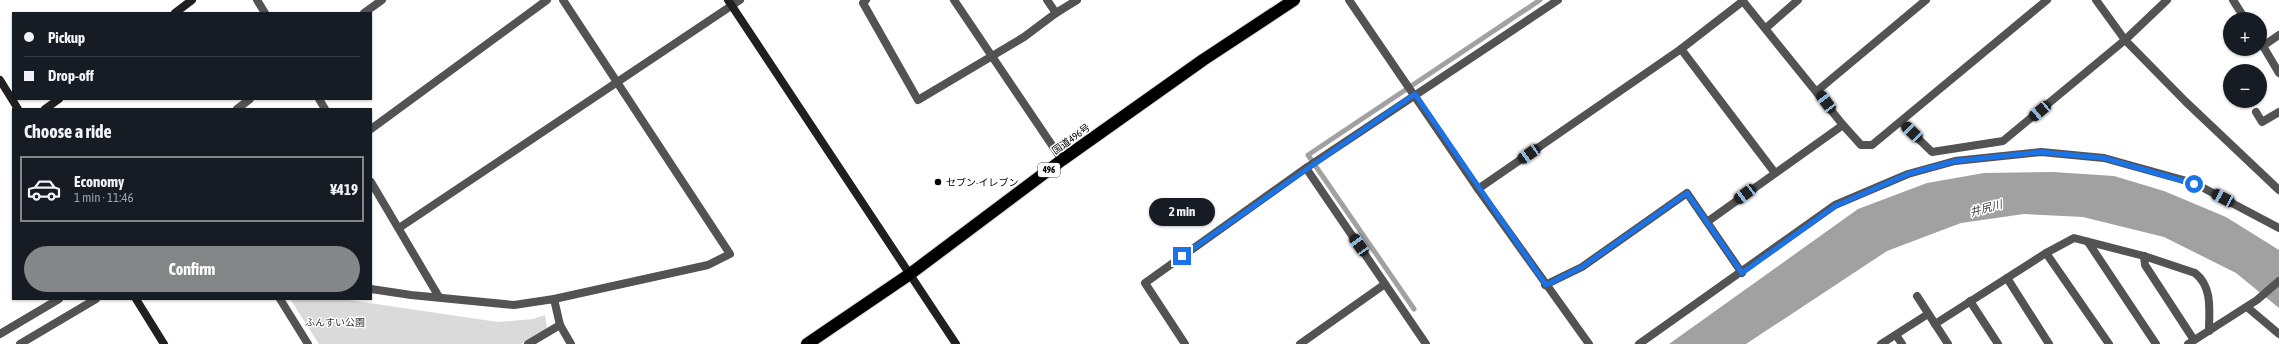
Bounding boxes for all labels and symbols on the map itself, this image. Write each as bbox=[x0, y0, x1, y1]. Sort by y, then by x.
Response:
car bbox=[1814, 89, 1838, 115]
car bbox=[2027, 99, 2053, 123]
car bbox=[1899, 119, 1925, 145]
street label: 国道496号 bbox=[1050, 122, 1092, 156]
car bbox=[1516, 142, 1542, 166]
road number: 496 bbox=[1038, 163, 1060, 177]
route start bbox=[2185, 175, 2203, 193]
marker: セブン-イレブン bbox=[933, 177, 943, 187]
place label: セブン-イレブン bbox=[946, 177, 1019, 188]
car bbox=[1732, 182, 1758, 206]
car bbox=[2210, 187, 2236, 209]
callout: 2 min bbox=[1149, 198, 1215, 226]
water label: 井尻川 bbox=[1969, 198, 2004, 218]
car bbox=[1347, 232, 1371, 258]
route end bbox=[1173, 247, 1191, 265]
park label: ふんすい公園 bbox=[305, 317, 365, 328]

